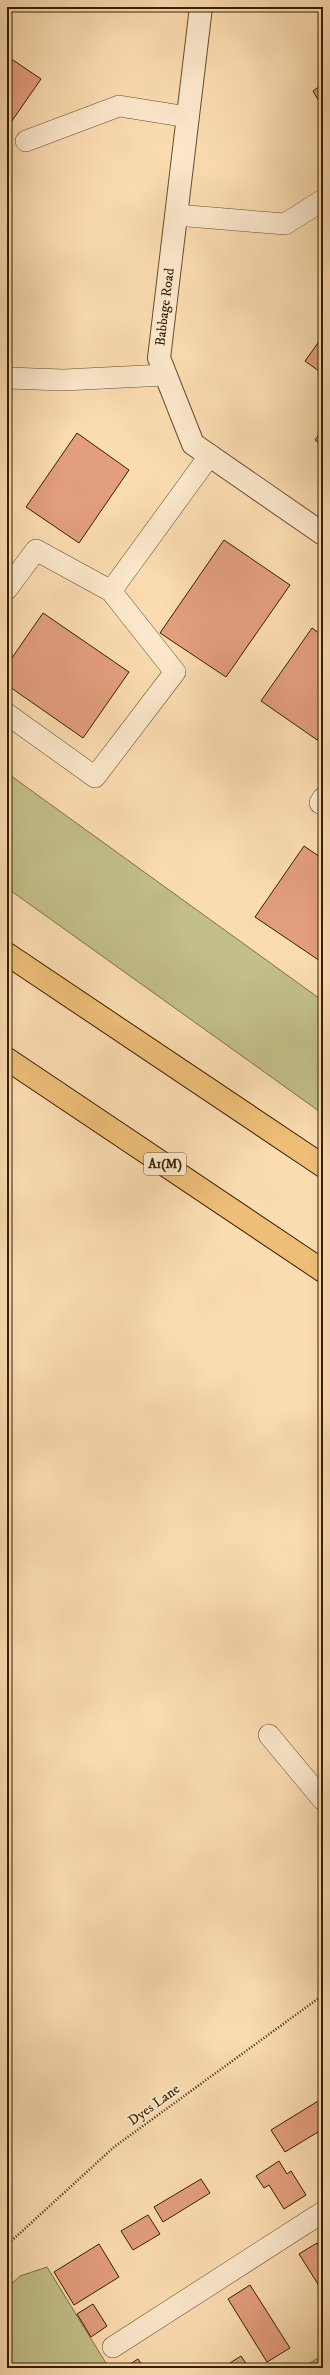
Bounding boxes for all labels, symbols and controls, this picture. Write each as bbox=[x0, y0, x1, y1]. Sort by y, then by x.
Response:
street label: Babbage Road bbox=[151, 267, 179, 347]
road number: A1(M) bbox=[144, 1153, 186, 1175]
street label: Dyes Lane bbox=[125, 2080, 184, 2130]

